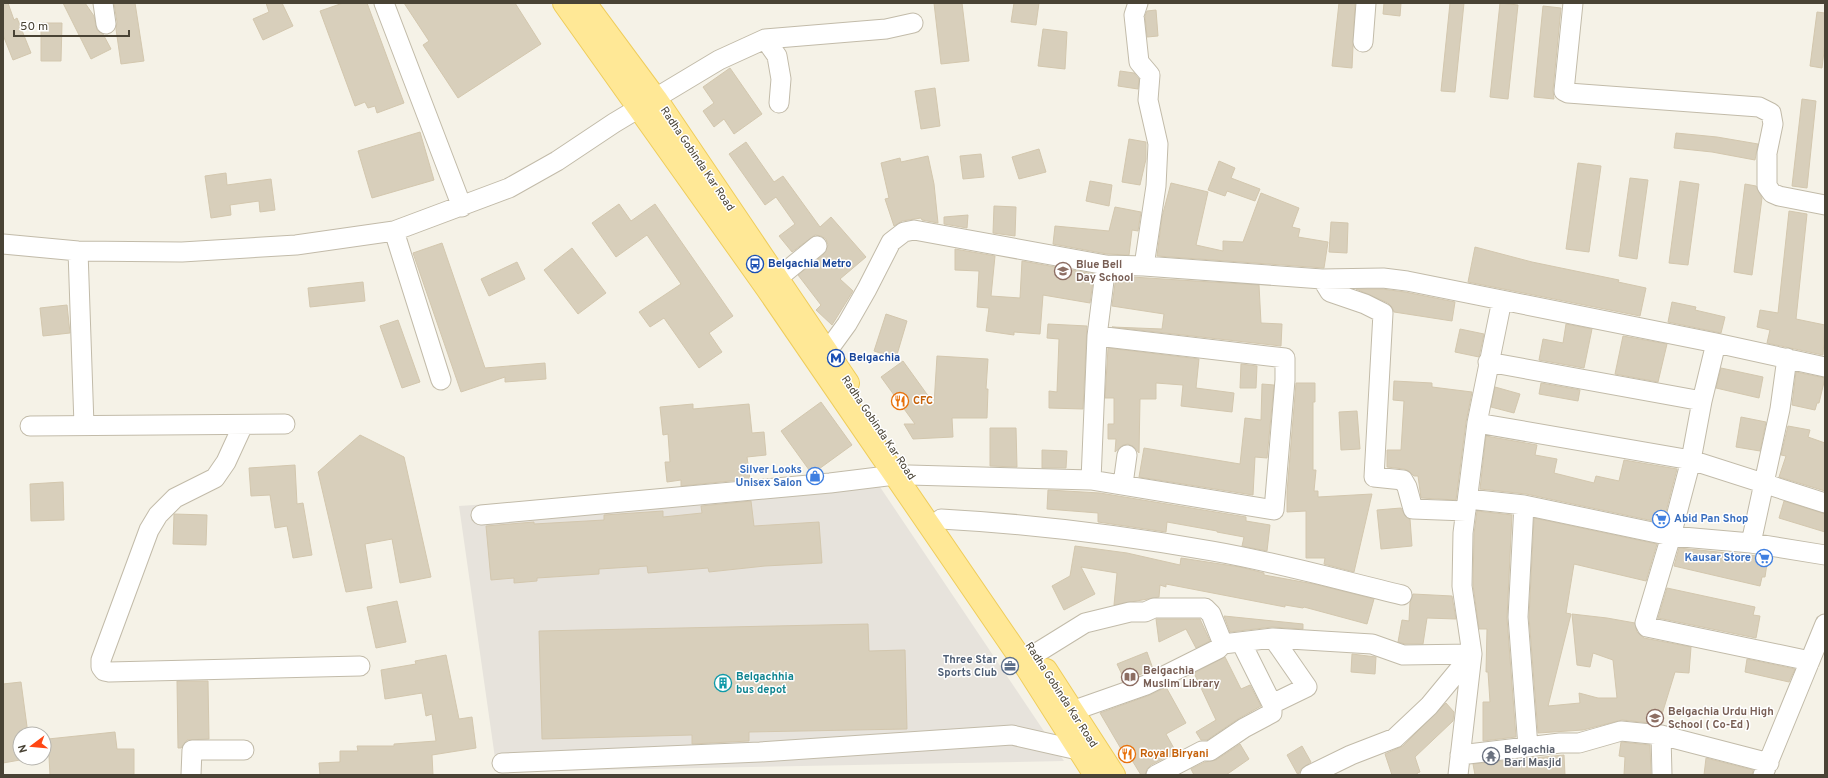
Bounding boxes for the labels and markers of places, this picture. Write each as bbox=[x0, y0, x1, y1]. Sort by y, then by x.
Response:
bus stop icon: Belgachia Metro bbox=[745, 254, 765, 274]
place label: Belgachia Metro bbox=[768, 257, 851, 271]
place label: Blue Bell Day School bbox=[1076, 258, 1133, 285]
school or university icon: Blue Bell Day School bbox=[1053, 261, 1073, 281]
metro station icon: Belgachia bbox=[826, 348, 846, 368]
place label: Belgachia bbox=[849, 351, 900, 365]
restaurant icon: CFC bbox=[890, 391, 910, 411]
place label: CFC bbox=[913, 394, 933, 408]
place label: Silver Looks Unisex Salon bbox=[736, 463, 802, 490]
shop icon: Silver Looks Unisex Salon bbox=[805, 466, 825, 486]
supermarket icon: Abid Pan Shop bbox=[1651, 509, 1671, 529]
place label: Abid Pan Shop bbox=[1674, 512, 1748, 526]
supermarket icon: Kausar Store bbox=[1754, 548, 1774, 568]
place label: Kausar Store bbox=[1685, 551, 1751, 565]
place label: Three Star Sports Club bbox=[938, 653, 997, 680]
office icon: Three Star Sports Club bbox=[1000, 656, 1020, 676]
place label: Belgachia Muslim Library bbox=[1143, 664, 1220, 691]
library icon: Belgachia Muslim Library bbox=[1120, 667, 1140, 687]
place label: Belgachhia bus depot bbox=[736, 670, 794, 697]
building icon: Belgachhia bus depot bbox=[713, 673, 733, 693]
place label: Belgachia Urdu High School ( Co-Ed ) bbox=[1668, 705, 1774, 732]
school or university icon: Belgachia Urdu High School ( Co-Ed ) bbox=[1645, 708, 1665, 728]
place label: Belgachia Bari Masjid bbox=[1504, 743, 1561, 770]
restaurant icon: Royal Biryani bbox=[1117, 744, 1137, 764]
temple icon: Belgachia Bari Masjid bbox=[1481, 746, 1501, 766]
place label: Royal Biryani bbox=[1140, 747, 1209, 761]

